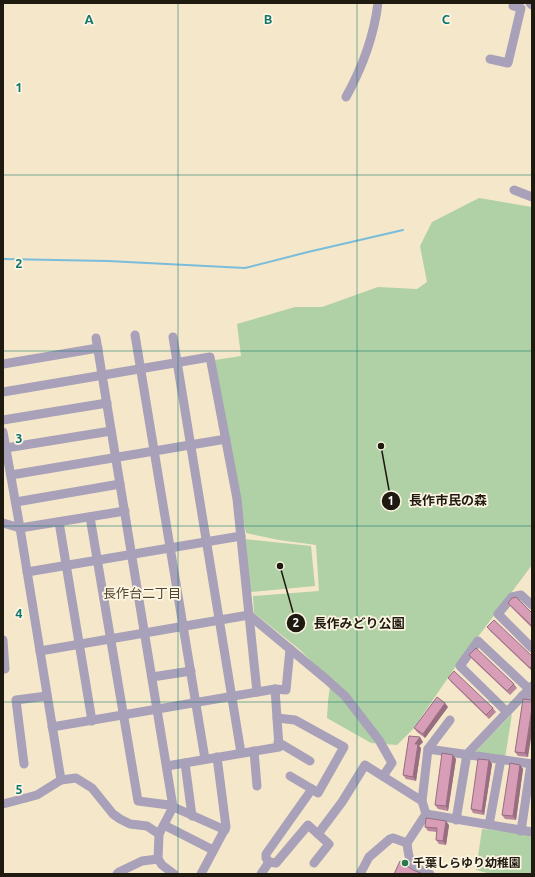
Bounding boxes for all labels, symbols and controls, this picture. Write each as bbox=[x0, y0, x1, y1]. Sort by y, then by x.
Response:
text: A bbox=[84, 12, 94, 26]
text: B bbox=[264, 12, 273, 26]
text: C bbox=[442, 12, 451, 26]
text: 1 bbox=[15, 80, 23, 94]
text: 2 bbox=[15, 256, 23, 270]
text: 3 bbox=[15, 431, 23, 445]
callout: 長作市民の森 bbox=[381, 488, 495, 513]
text: 長作市民の森 bbox=[409, 493, 487, 507]
text: 1 bbox=[388, 494, 394, 507]
district label: 長作台二丁目 bbox=[103, 586, 181, 600]
text: 4 bbox=[15, 606, 23, 620]
callout: 長作みどり公園 bbox=[286, 611, 413, 636]
text: 2 bbox=[293, 616, 300, 629]
text: 長作みどり公園 bbox=[313, 616, 405, 630]
text: 5 bbox=[15, 782, 23, 796]
place label: 千葉しらゆり幼稚園 bbox=[413, 856, 521, 869]
marker: 千葉しらゆり幼稚園 bbox=[400, 858, 410, 868]

